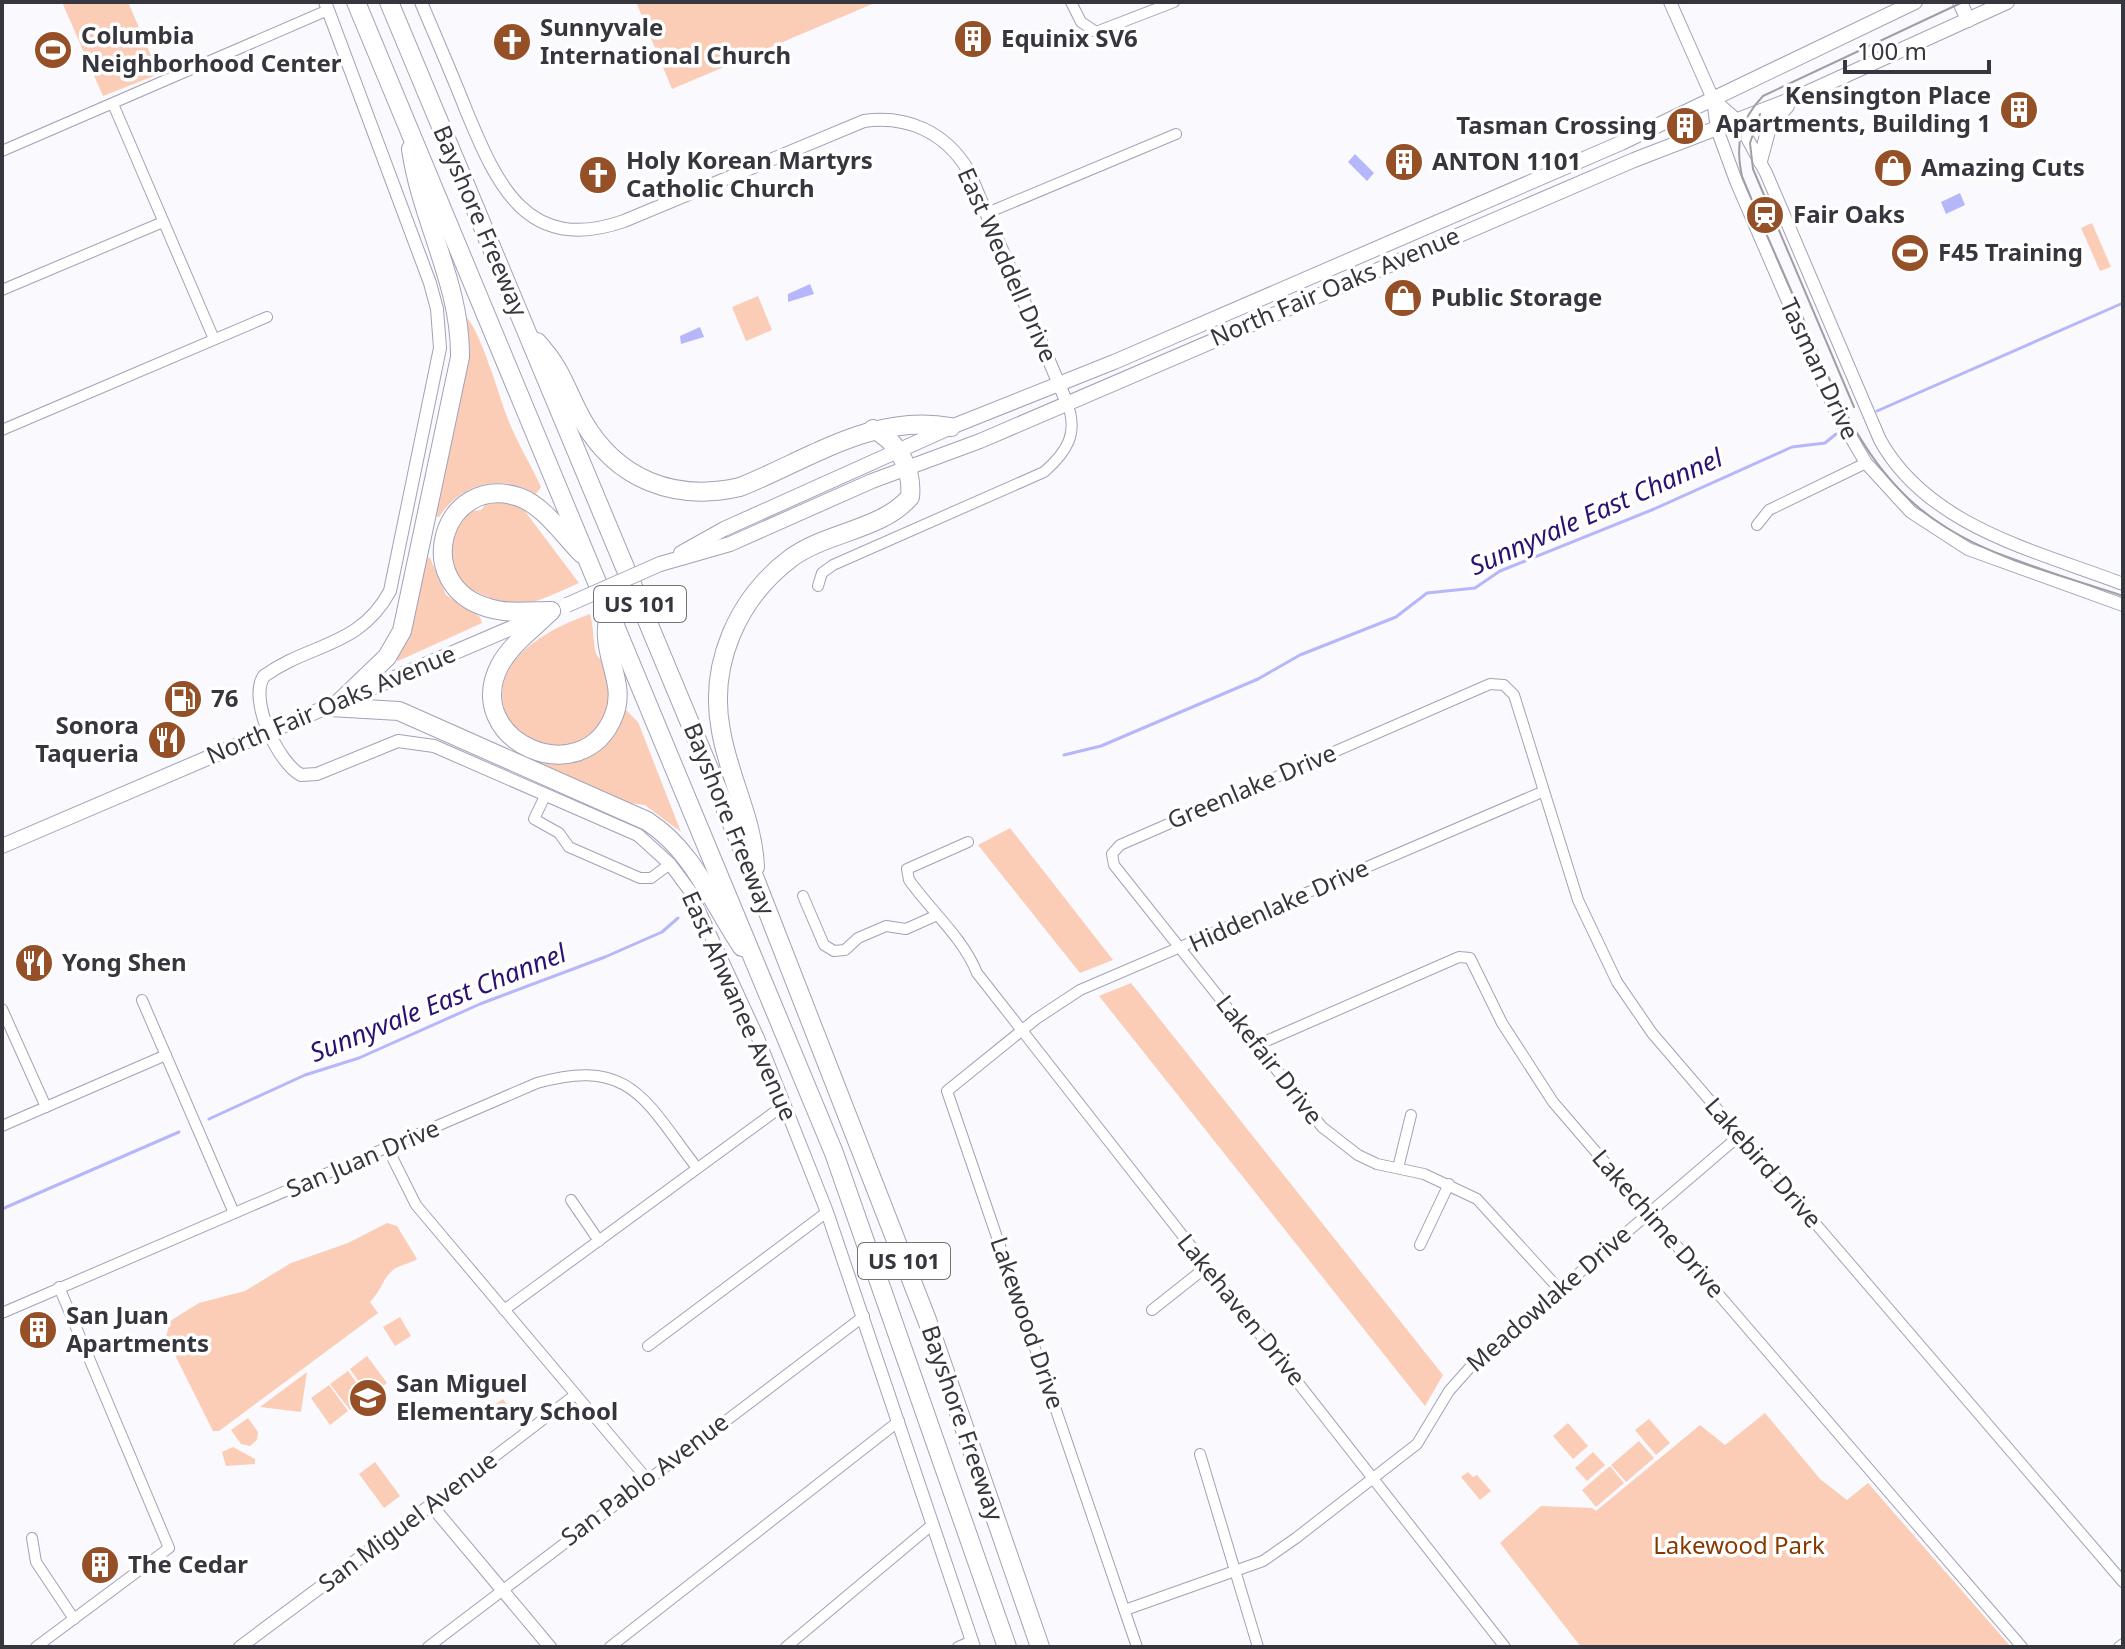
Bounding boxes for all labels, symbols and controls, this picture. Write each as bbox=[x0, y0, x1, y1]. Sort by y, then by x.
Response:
place label: Sunnyvale International Church bbox=[540, 10, 791, 71]
place label: Columbia Neighborhood Center bbox=[81, 18, 342, 79]
building icon: Equinix SV6 bbox=[952, 18, 994, 60]
church icon: Sunnyvale International Church bbox=[491, 21, 533, 63]
place label: Equinix SV6 bbox=[1001, 21, 1138, 54]
scale bar bbox=[1845, 24, 1989, 74]
sports icon: Columbia Neighborhood Center bbox=[32, 29, 74, 71]
text: 100 m bbox=[1857, 34, 1927, 67]
place label: Kensington Place Apartments, Building 1 bbox=[1716, 78, 1991, 139]
building icon: Kensington Place Apartments, Building 1 bbox=[1998, 89, 2040, 131]
building icon: Tasman Crossing bbox=[1664, 105, 1706, 147]
place label: Tasman Crossing bbox=[1456, 108, 1657, 141]
street label: Bayshore Freeway bbox=[426, 120, 537, 322]
building icon: ANTON 1101 bbox=[1383, 141, 1425, 183]
place label: Holy Korean Martyrs Catholic Church bbox=[626, 143, 873, 204]
place label: ANTON 1101 bbox=[1432, 144, 1581, 177]
shop icon: Amazing Cuts bbox=[1872, 147, 1914, 189]
place label: Amazing Cuts bbox=[1921, 150, 2085, 183]
church icon: Holy Korean Martyrs Catholic Church bbox=[577, 154, 619, 196]
street label: East Weddell Drive bbox=[951, 162, 1066, 367]
station icon: Fair Oaks bbox=[1744, 194, 1786, 236]
place label: Fair Oaks bbox=[1793, 197, 1905, 230]
street label: North Fair Oaks Avenue bbox=[1205, 218, 1464, 353]
sports icon: F45 Training bbox=[1889, 232, 1931, 274]
place label: F45 Training bbox=[1938, 235, 2083, 268]
shop icon: Public Storage bbox=[1382, 277, 1424, 319]
place label: Public Storage bbox=[1431, 280, 1602, 313]
street label: Tasman Drive bbox=[1773, 292, 1868, 445]
water label: Sunnyvale East Channel bbox=[1463, 439, 1729, 583]
road number: US 101 bbox=[594, 586, 686, 622]
street label: North Fair Oaks Avenue bbox=[201, 636, 460, 771]
fuel station icon: 76 bbox=[162, 678, 204, 720]
place label: 76 bbox=[211, 681, 238, 714]
place label: Sonora Taqueria bbox=[35, 708, 139, 769]
street label: Bayshore Freeway bbox=[677, 717, 784, 920]
restaurant icon: Sonora Taqueria bbox=[146, 719, 188, 761]
street label: Greenlake Drive bbox=[1162, 735, 1341, 836]
street label: Hiddenlake Drive bbox=[1183, 850, 1373, 959]
street label: East Ahwanee Avenue bbox=[675, 885, 806, 1125]
water label: Sunnyvale East Channel bbox=[304, 934, 572, 1070]
restaurant icon: Yong Shen bbox=[13, 942, 55, 984]
place label: Yong Shen bbox=[62, 945, 187, 978]
street label: Lakefair Drive bbox=[1209, 988, 1331, 1131]
street label: Lakebird Drive bbox=[1698, 1090, 1830, 1234]
street label: San Juan Drive bbox=[281, 1111, 444, 1205]
street label: Lakechime Drive bbox=[1585, 1142, 1733, 1304]
street label: Meadowlake Drive bbox=[1459, 1217, 1637, 1379]
street label: Lakehaven Drive bbox=[1171, 1226, 1314, 1392]
street label: Lakewood Drive bbox=[983, 1232, 1073, 1413]
road number: US 101 bbox=[858, 1243, 950, 1279]
place label: San Juan Apartments bbox=[66, 1298, 209, 1359]
building icon: San Juan Apartments bbox=[17, 1309, 59, 1351]
street label: Bayshore Freeway bbox=[915, 1320, 1013, 1525]
place label: San Miguel Elementary School bbox=[396, 1366, 618, 1427]
school or university icon: San Miguel Elementary School bbox=[347, 1377, 389, 1419]
street label: San Pablo Avenue bbox=[554, 1405, 735, 1553]
street label: San Miguel Avenue bbox=[311, 1443, 503, 1599]
park label: Lakewood Park bbox=[1653, 1528, 1825, 1561]
building icon: The Cedar bbox=[79, 1544, 121, 1586]
place label: The Cedar bbox=[128, 1547, 248, 1580]

